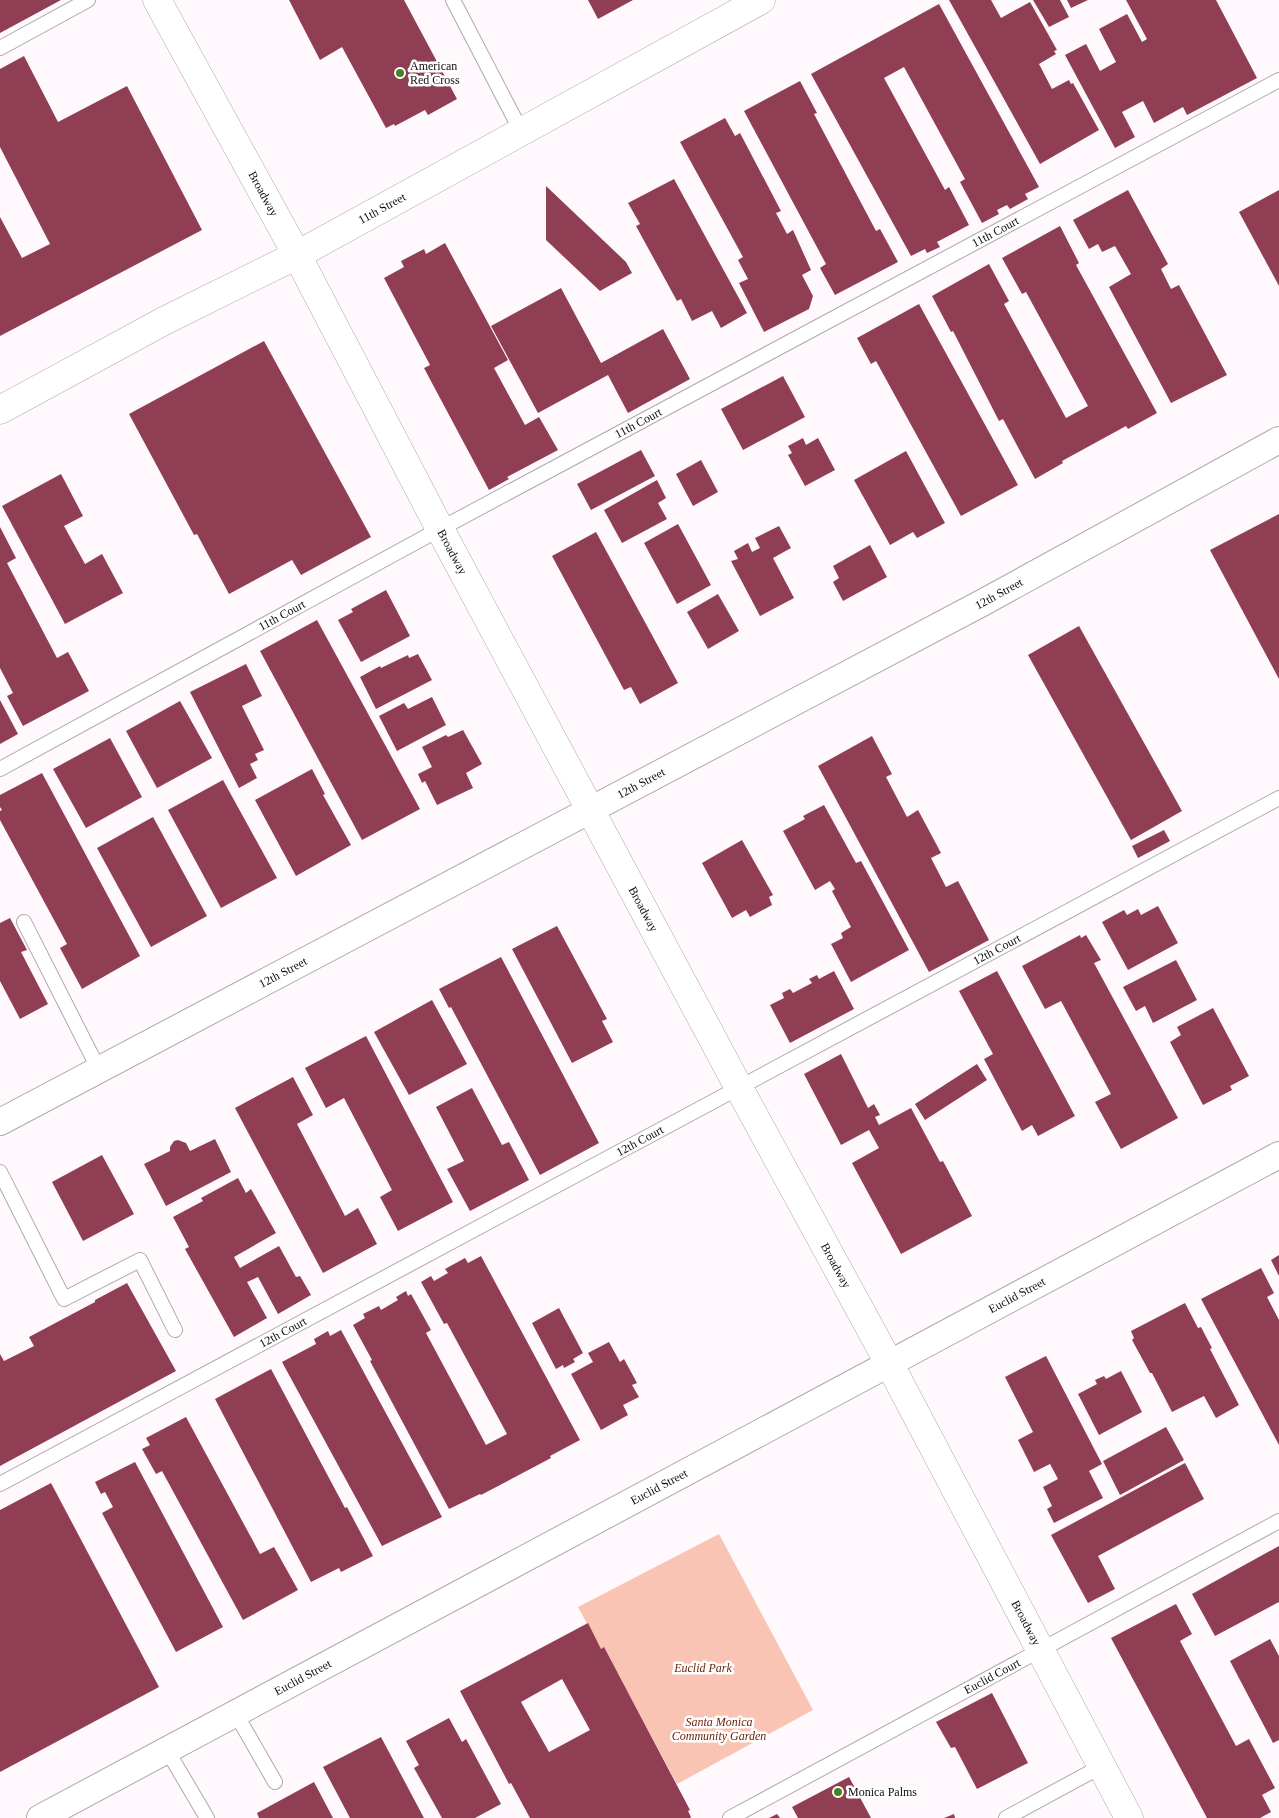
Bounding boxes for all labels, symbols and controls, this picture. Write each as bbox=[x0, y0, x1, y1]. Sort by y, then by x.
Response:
place label: American Red Cross bbox=[410, 59, 460, 87]
marker: American Red Cross bbox=[394, 67, 406, 79]
street label: Broadway bbox=[245, 169, 281, 219]
street label: 11th Street bbox=[356, 189, 409, 227]
street label: 11th Court bbox=[969, 213, 1022, 250]
street label: 11th Court bbox=[612, 404, 665, 441]
street label: Broadway bbox=[434, 527, 470, 577]
street label: 12th Street bbox=[973, 575, 1026, 612]
street label: 11th Court bbox=[256, 597, 308, 634]
street label: 12th Street bbox=[615, 764, 668, 802]
street label: Broadway bbox=[625, 884, 661, 934]
street label: 12th Court bbox=[971, 931, 1023, 968]
street label: 12th Street bbox=[256, 954, 310, 991]
street label: 12th Court bbox=[614, 1122, 666, 1159]
street label: Broadway bbox=[818, 1240, 854, 1290]
street label: Euclid Street bbox=[986, 1274, 1048, 1316]
street label: 12th Court bbox=[257, 1314, 310, 1351]
street label: Euclid Street bbox=[628, 1466, 690, 1508]
street label: Broadway bbox=[1008, 1598, 1044, 1648]
street label: Euclid Court bbox=[962, 1655, 1023, 1697]
street label: Euclid Street bbox=[272, 1656, 334, 1698]
park label: Euclid Park bbox=[673, 1661, 732, 1675]
park label: Santa Monica Community Garden bbox=[672, 1715, 766, 1743]
place label: Monica Palms bbox=[848, 1785, 917, 1799]
marker: Monica Palms bbox=[832, 1786, 844, 1798]

